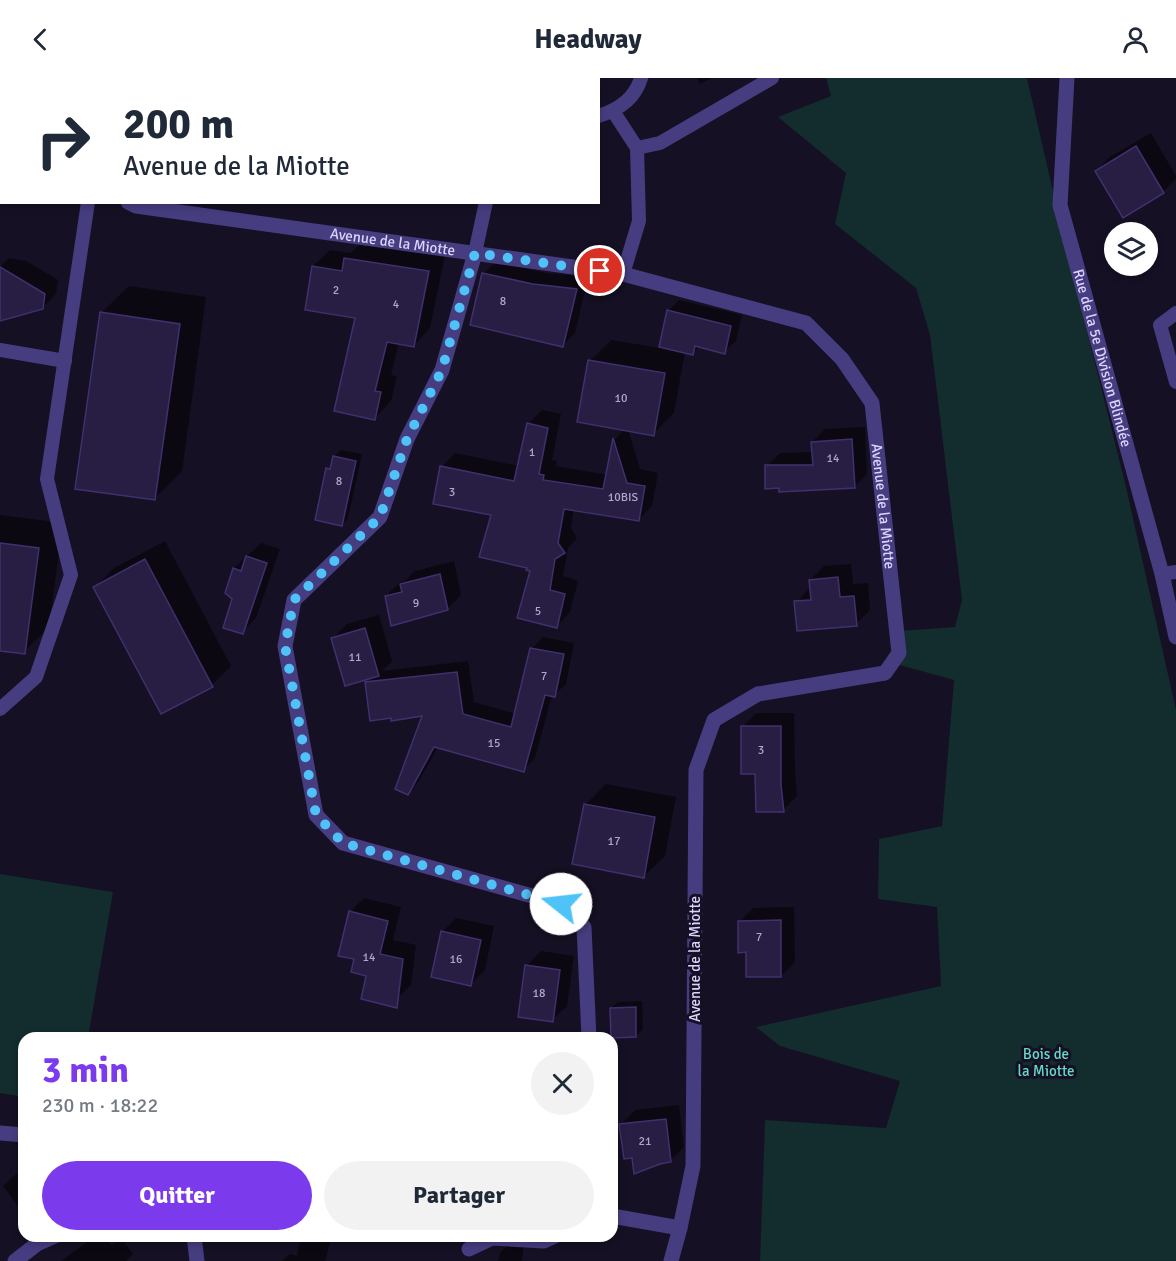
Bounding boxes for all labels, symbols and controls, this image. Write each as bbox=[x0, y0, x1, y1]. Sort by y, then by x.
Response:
icon: back bbox=[24, 23, 57, 56]
text: Headway bbox=[534, 23, 642, 56]
icon: person bbox=[1119, 23, 1152, 56]
text: 200 m bbox=[123, 99, 234, 150]
icon: right bbox=[24, 102, 102, 180]
text: Avenue de la Miotte bbox=[123, 150, 350, 183]
map controls bbox=[1104, 222, 1158, 276]
button: layers bbox=[1104, 222, 1158, 276]
street label: Avenue de la Miotte bbox=[329, 224, 456, 259]
pin bbox=[574, 245, 625, 296]
icon: arrive bbox=[583, 254, 616, 287]
street label: Rue de la 5e Division Blindée bbox=[1069, 267, 1135, 449]
house number: 2 bbox=[333, 283, 339, 298]
house number: 8 bbox=[500, 294, 506, 309]
house number: 4 bbox=[393, 297, 400, 312]
house number: 10 bbox=[615, 391, 627, 406]
street label: Avenue de la Miotte bbox=[867, 442, 899, 570]
house number: 1 bbox=[529, 445, 535, 460]
house number: 14 bbox=[827, 451, 840, 466]
house number: 8 bbox=[336, 474, 342, 489]
house number: 3 bbox=[449, 485, 455, 500]
house number: 10BIS bbox=[608, 490, 639, 505]
house number: 9 bbox=[413, 596, 419, 611]
house number: 5 bbox=[535, 604, 541, 619]
house number: 11 bbox=[349, 650, 361, 665]
house number: 7 bbox=[541, 669, 547, 684]
house number: 15 bbox=[488, 736, 500, 751]
house number: 3 bbox=[758, 743, 764, 758]
house number: 17 bbox=[608, 834, 620, 849]
position arrow bbox=[529, 872, 593, 936]
street label: Avenue de la Miotte bbox=[686, 896, 704, 1022]
house number: 7 bbox=[756, 930, 762, 945]
house number: 14 bbox=[363, 950, 376, 965]
house number: 16 bbox=[450, 952, 462, 967]
house number: 18 bbox=[533, 986, 545, 1001]
park label: Bois de la Miotte bbox=[1017, 1045, 1075, 1080]
text: 3 min bbox=[42, 1048, 129, 1093]
button: close bbox=[531, 1052, 594, 1115]
text: 230 m · 18:22 bbox=[42, 1093, 158, 1118]
house number: 21 bbox=[639, 1134, 651, 1149]
button: Quitter bbox=[42, 1161, 312, 1230]
button: Partager bbox=[324, 1161, 594, 1230]

